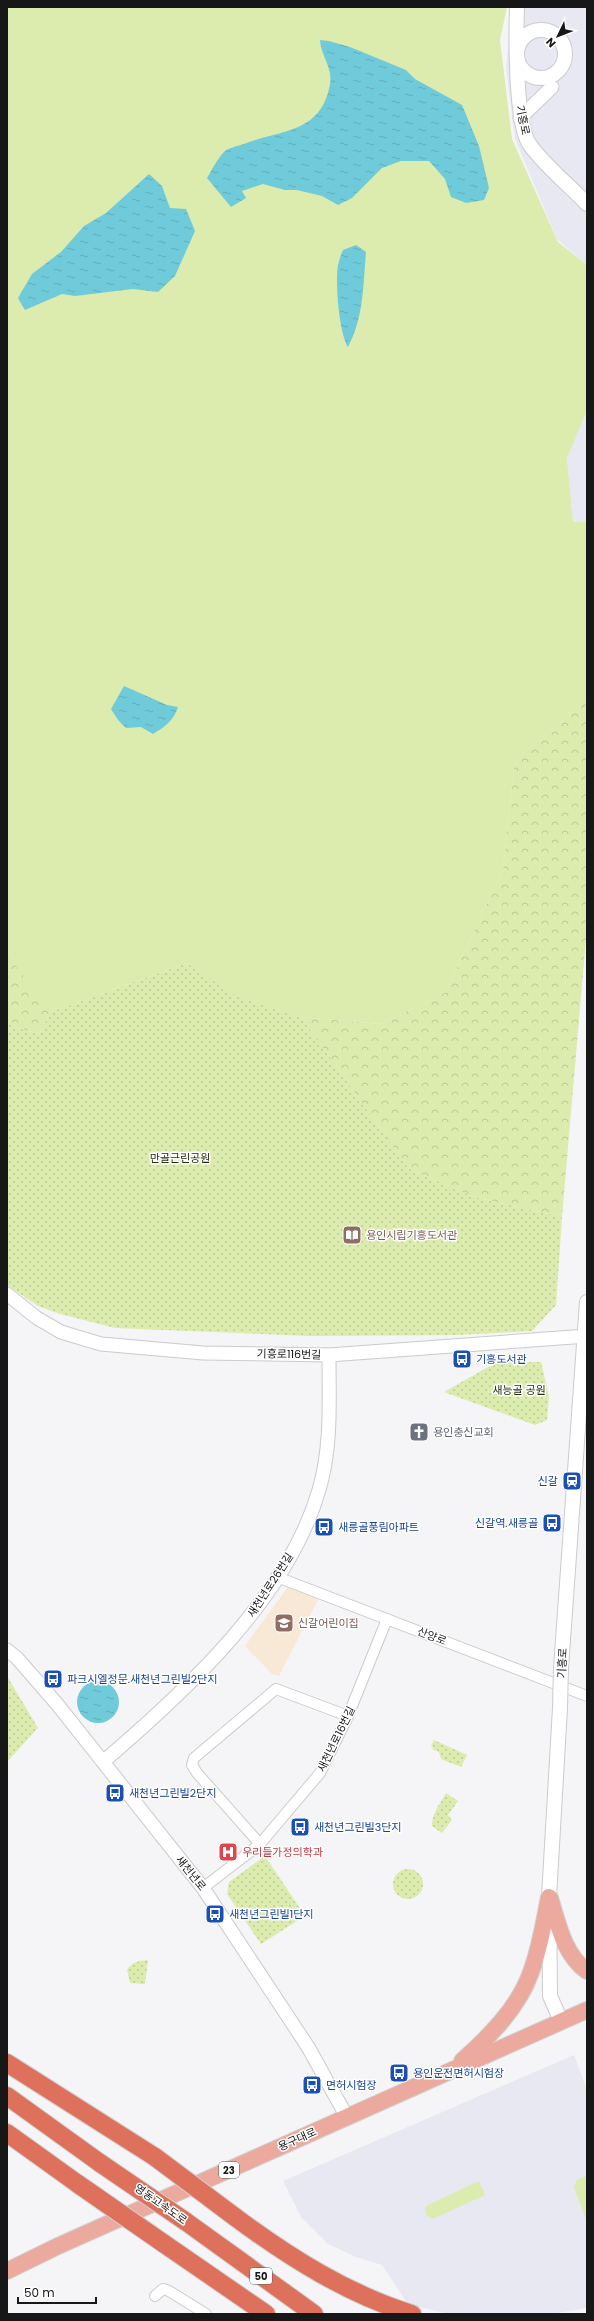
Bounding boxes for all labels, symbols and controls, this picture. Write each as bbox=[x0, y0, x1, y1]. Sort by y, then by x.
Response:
north arrow bbox=[538, 16, 578, 56]
text: N bbox=[542, 34, 559, 51]
street label: 기흥로 bbox=[512, 103, 534, 137]
park label: 만골근린공원 bbox=[150, 1150, 210, 1166]
library icon: 용인시립기흥도서관 bbox=[341, 1224, 363, 1246]
place label: 용인시립기흥도서관 bbox=[366, 1227, 457, 1243]
street label: 기흥로116번길 bbox=[257, 1345, 321, 1363]
bus stop icon: 기흥도서관 bbox=[451, 1348, 473, 1370]
place label: 기흥도서관 bbox=[476, 1351, 527, 1367]
park label: 새능골 공원 bbox=[492, 1382, 546, 1398]
church icon: 용인충신교회 bbox=[408, 1421, 430, 1443]
place label: 용인충신교회 bbox=[433, 1424, 494, 1440]
station icon: 신갈 bbox=[561, 1470, 583, 1492]
place label: 신갈 bbox=[538, 1473, 558, 1489]
bus stop icon: 신갈역.새릉골 bbox=[541, 1512, 563, 1534]
place label: 신갈역.새릉골 bbox=[475, 1515, 538, 1531]
bus stop icon: 새릉골풍림아파트 bbox=[313, 1516, 335, 1538]
place label: 새릉골풍림아파트 bbox=[338, 1519, 419, 1535]
street label: 새천년로26번길 bbox=[243, 1550, 297, 1620]
school or university icon: 신갈어린이집 bbox=[273, 1612, 295, 1634]
place label: 신갈어린이집 bbox=[298, 1615, 359, 1631]
street label: 산양로 bbox=[415, 1623, 449, 1649]
street label: 기흥로 bbox=[553, 1647, 571, 1679]
bus stop icon: 파크시엘정문.새천년그린빌2단지 bbox=[42, 1668, 64, 1690]
place label: 파크시엘정문.새천년그린빌2단지 bbox=[67, 1671, 217, 1687]
street label: 새천년로16번길 bbox=[313, 1703, 359, 1775]
bus stop icon: 새천년그린빌2단지 bbox=[104, 1782, 126, 1804]
place label: 새천년그린빌2단지 bbox=[129, 1785, 216, 1801]
bus stop icon: 새천년그린빌3단지 bbox=[289, 1816, 311, 1838]
place label: 새천년그린빌3단지 bbox=[314, 1819, 401, 1835]
hospital icon: 우리들가정의학과 bbox=[217, 1841, 239, 1863]
place label: 우리들가정의학과 bbox=[242, 1844, 323, 1860]
street label: 새천년로 bbox=[172, 1852, 210, 1894]
bus stop icon: 새천년그린빌1단지 bbox=[204, 1903, 226, 1925]
place label: 새천년그린빌1단지 bbox=[229, 1906, 313, 1922]
bus stop icon: 용인운전면허시험장 bbox=[388, 2062, 410, 2084]
place label: 용인운전면허시험장 bbox=[413, 2065, 504, 2081]
bus stop icon: 면허시험장 bbox=[301, 2074, 323, 2096]
place label: 면허시험장 bbox=[326, 2077, 377, 2093]
street label: 용구대로 bbox=[275, 2123, 319, 2155]
road number: 23 bbox=[219, 2162, 239, 2178]
street label: 영동고속도로 bbox=[132, 2180, 190, 2228]
road number: 50 bbox=[250, 2268, 272, 2284]
scale bar bbox=[18, 2279, 96, 2305]
text: 50 m bbox=[24, 2284, 55, 2301]

